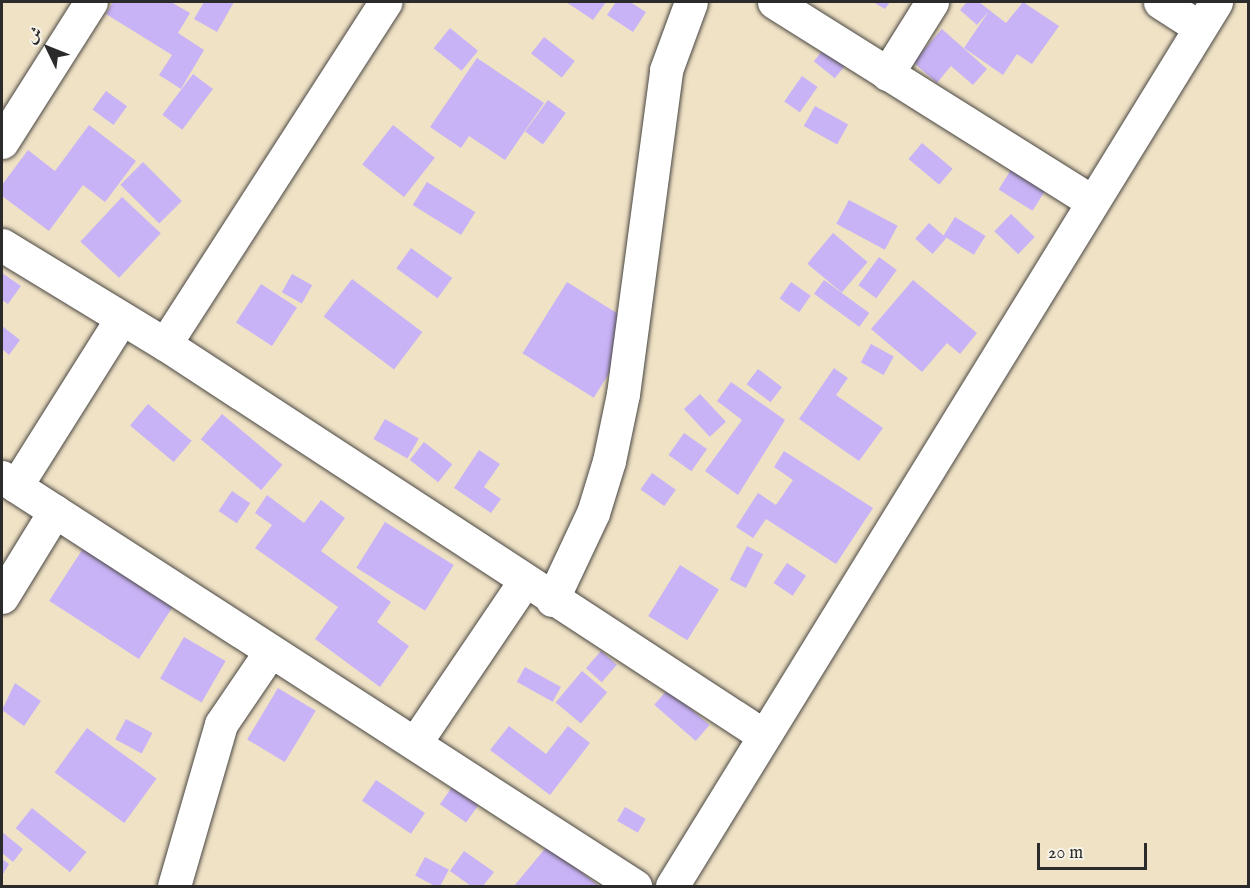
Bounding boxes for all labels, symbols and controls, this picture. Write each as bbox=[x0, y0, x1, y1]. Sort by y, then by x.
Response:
north arrow bbox=[18, 18, 78, 78]
text: ش bbox=[22, 23, 48, 48]
scale bar bbox=[1040, 831, 1150, 869]
text: 20 m bbox=[1048, 842, 1083, 865]

